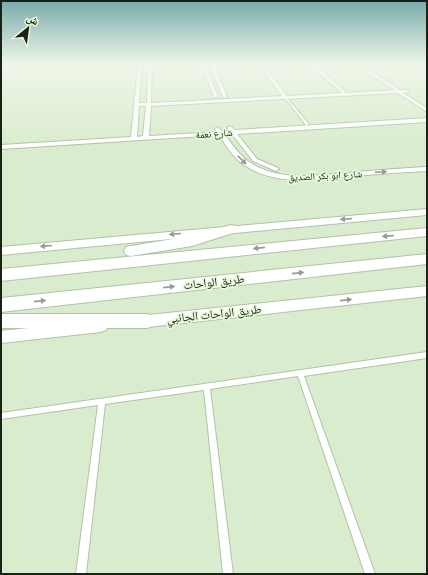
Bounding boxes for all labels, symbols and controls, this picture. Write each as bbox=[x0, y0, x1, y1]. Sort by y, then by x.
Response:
north arrow bbox=[8, 8, 48, 48]
text: ش bbox=[24, 10, 42, 29]
street label: شارع نعمة bbox=[195, 126, 233, 141]
one-way arrow bbox=[237, 155, 247, 164]
street label: شارع ابو بكر الصديق bbox=[288, 167, 363, 184]
one-way arrow bbox=[375, 168, 387, 175]
one-way arrow bbox=[340, 215, 352, 222]
one-way arrow bbox=[169, 231, 181, 238]
one-way arrow bbox=[382, 232, 394, 239]
one-way arrow bbox=[40, 243, 52, 249]
one-way arrow bbox=[253, 245, 265, 252]
one-way arrow bbox=[292, 270, 304, 276]
street label: طريق الواحات bbox=[183, 271, 245, 292]
one-way arrow bbox=[163, 284, 175, 290]
one-way arrow bbox=[340, 296, 352, 303]
one-way arrow bbox=[34, 298, 46, 304]
street label: طريق الواحات الجانبي bbox=[166, 301, 263, 329]

